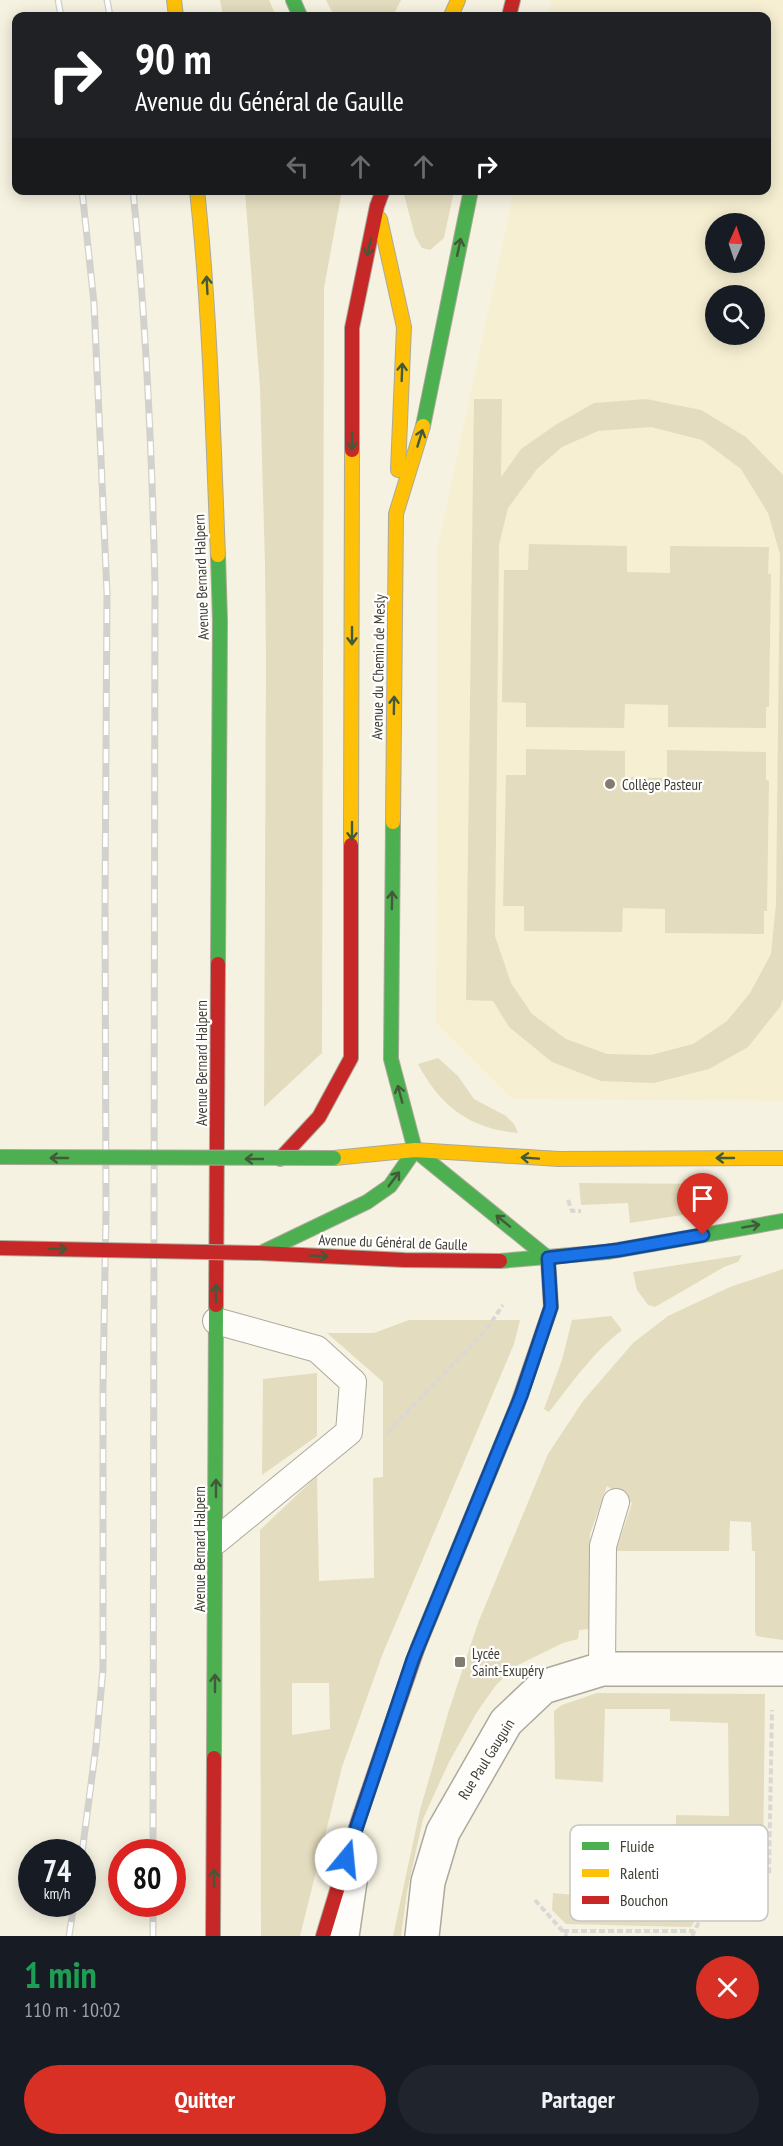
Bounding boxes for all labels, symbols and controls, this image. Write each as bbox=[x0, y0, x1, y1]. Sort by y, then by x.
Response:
text: 90 m bbox=[135, 31, 212, 86]
icon: right bbox=[36, 36, 114, 114]
text: Avenue du Général de Gaulle bbox=[135, 84, 404, 118]
icon: left bbox=[281, 150, 314, 183]
icon: ahead bbox=[344, 150, 377, 183]
icon: ahead bbox=[407, 150, 440, 183]
icon: right bbox=[470, 150, 503, 183]
north arrow bbox=[705, 213, 765, 273]
map controls bbox=[705, 213, 765, 345]
one-way arrow bbox=[363, 237, 374, 257]
one-way arrow bbox=[454, 238, 465, 258]
one-way arrow bbox=[201, 276, 212, 296]
button: search bbox=[705, 285, 765, 345]
one-way arrow bbox=[396, 362, 407, 382]
one-way arrow bbox=[415, 429, 426, 448]
one-way arrow bbox=[346, 430, 358, 450]
street label: Avenue Bernard Halpern bbox=[189, 514, 213, 640]
street label: Avenue du Chemin de Mesly bbox=[367, 594, 389, 740]
one-way arrow bbox=[346, 625, 358, 645]
one-way arrow bbox=[388, 696, 400, 716]
place label: Collège Pasteur bbox=[622, 775, 703, 794]
marker: Collège Pasteur bbox=[603, 777, 617, 791]
one-way arrow bbox=[346, 820, 358, 840]
one-way arrow bbox=[386, 891, 398, 911]
street label: Avenue Bernard Halpern bbox=[192, 1000, 211, 1126]
one-way arrow bbox=[394, 1085, 405, 1104]
one-way arrow bbox=[50, 1152, 70, 1163]
one-way arrow bbox=[520, 1152, 540, 1163]
one-way arrow bbox=[245, 1153, 265, 1165]
one-way arrow bbox=[715, 1153, 735, 1164]
one-way arrow bbox=[388, 1172, 400, 1188]
pin bbox=[677, 1173, 728, 1235]
icon: arrive bbox=[686, 1182, 719, 1215]
one-way arrow bbox=[495, 1215, 511, 1228]
one-way arrow bbox=[741, 1221, 760, 1232]
street label: Avenue du Général de Gaulle bbox=[318, 1230, 468, 1254]
one-way arrow bbox=[48, 1243, 68, 1255]
one-way arrow bbox=[308, 1251, 328, 1262]
one-way arrow bbox=[210, 1283, 222, 1303]
one-way arrow bbox=[210, 1478, 222, 1498]
street label: Avenue Bernard Halpern bbox=[190, 1486, 209, 1612]
place label: Lycée Saint-Exupéry bbox=[472, 1644, 544, 1680]
marker: Lycée Saint-Exupéry bbox=[453, 1655, 467, 1669]
one-way arrow bbox=[209, 1673, 221, 1693]
street label: Rue Paul Gauguin bbox=[454, 1715, 518, 1803]
legend bbox=[570, 1825, 768, 1921]
position arrow bbox=[314, 1827, 378, 1891]
text: Fluide bbox=[620, 1836, 654, 1856]
speed limit sign: 80 bbox=[108, 1839, 186, 1917]
text: 74 bbox=[43, 1851, 71, 1890]
text: Ralenti bbox=[620, 1863, 659, 1883]
one-way arrow bbox=[208, 1868, 219, 1888]
text: km/h bbox=[44, 1884, 70, 1903]
text: Bouchon bbox=[620, 1890, 668, 1910]
text: 1 min bbox=[24, 1951, 97, 1998]
button: close bbox=[696, 1956, 759, 2019]
text: 110 m · 10:02 bbox=[24, 1997, 121, 2023]
button: Quitter bbox=[24, 2065, 386, 2134]
button: Partager bbox=[398, 2065, 759, 2134]

